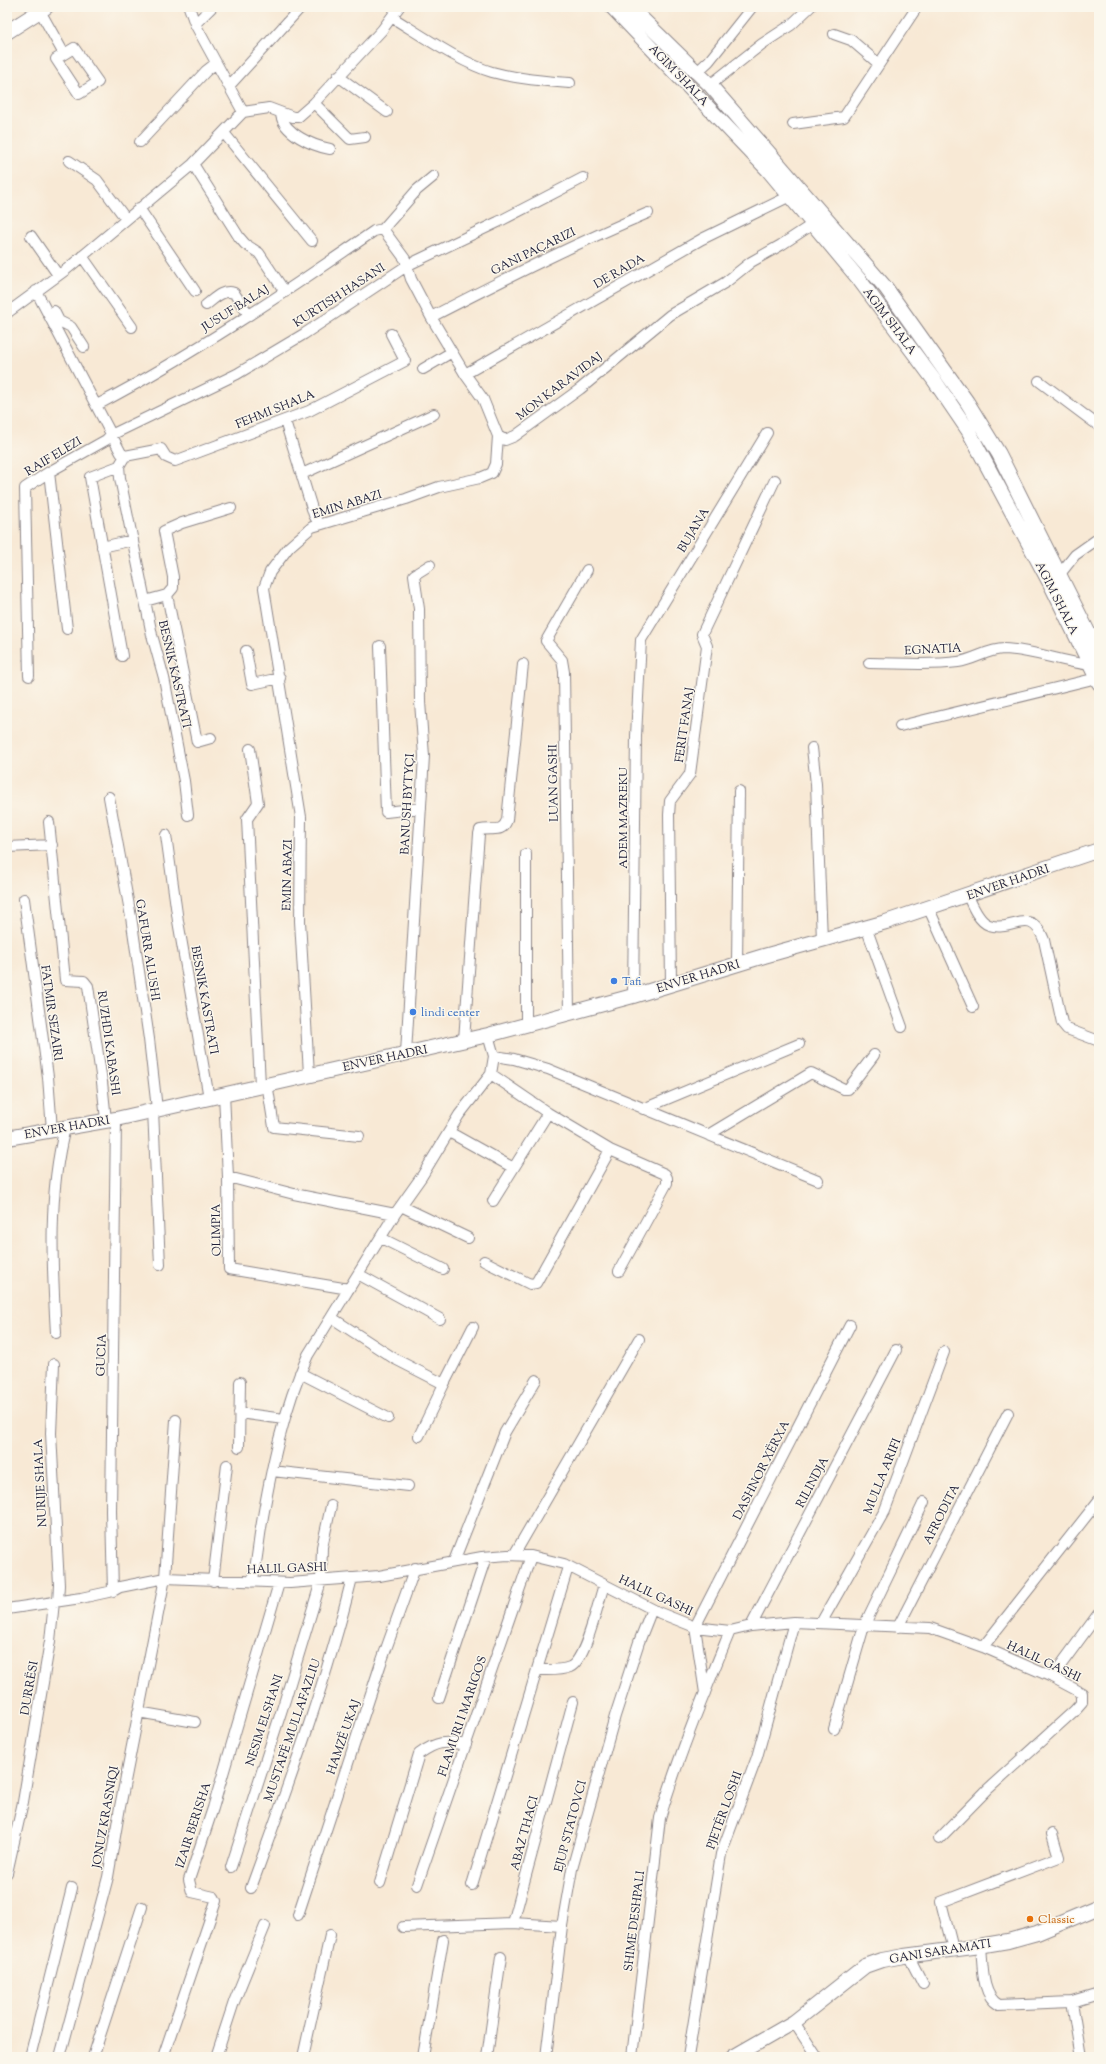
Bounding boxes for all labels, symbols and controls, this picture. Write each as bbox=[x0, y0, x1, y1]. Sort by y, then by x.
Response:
street label: AGIM SHALA bbox=[644, 41, 713, 111]
street label: GANI PAÇARIZI bbox=[488, 223, 579, 280]
street label: DE RADA bbox=[591, 250, 649, 294]
street label: KURTISH HASANI bbox=[290, 259, 389, 332]
street label: JUSUF BALAJ bbox=[197, 281, 273, 337]
street label: AGIM SHALA bbox=[858, 284, 921, 359]
street label: MON KARAVIDAJ bbox=[513, 348, 607, 425]
street label: FEHMI SHALA bbox=[233, 386, 318, 434]
street label: RAIF ELEZI bbox=[21, 433, 86, 481]
street label: EMIN ABAZI bbox=[310, 486, 384, 524]
street label: BUJANA bbox=[673, 504, 715, 556]
street label: AGIM SHALA bbox=[1030, 559, 1082, 638]
street label: BESNIK KASTRATI bbox=[153, 619, 195, 730]
street label: EGNATIA bbox=[904, 639, 962, 660]
street label: FERIT FANAJ bbox=[671, 686, 699, 764]
street label: LUAN GASHI bbox=[544, 744, 564, 822]
street label: BANUSH BYTYÇI bbox=[396, 753, 420, 855]
street label: ADEM MAZREKU bbox=[615, 767, 633, 869]
street label: EMIN ABAZI bbox=[278, 839, 298, 911]
street label: ENVER HADRI bbox=[965, 860, 1052, 905]
street label: GAFURR ALUSHI bbox=[130, 898, 164, 1002]
street label: BESNIK KASTRATI bbox=[186, 944, 222, 1056]
street label: ENVER HADRI bbox=[654, 956, 742, 998]
street label: FATMIR SEZAIRI bbox=[35, 964, 67, 1062]
place label: Tafi bbox=[622, 973, 642, 991]
marker: Tafi bbox=[609, 976, 619, 986]
street label: RUZHDI KABASHI bbox=[92, 990, 124, 1097]
place label: lindi center bbox=[421, 1004, 480, 1022]
marker: lindi center bbox=[408, 1007, 418, 1017]
street label: ENVER HADRI bbox=[341, 1041, 429, 1077]
street label: ENVER HADRI bbox=[23, 1112, 111, 1144]
street label: OLIMPIA bbox=[208, 1203, 226, 1257]
street label: GUCIA bbox=[92, 1333, 112, 1377]
street label: DASHNOR XËRXA bbox=[729, 1417, 795, 1523]
street label: MULLA ARIFI bbox=[860, 1436, 906, 1517]
street label: NURIJE SHALA bbox=[30, 1438, 52, 1528]
street label: RILINDJA bbox=[792, 1453, 834, 1511]
street label: AFRODITA bbox=[919, 1481, 965, 1548]
street label: HALIL GASHI bbox=[247, 1559, 327, 1579]
street label: HALIL GASHI bbox=[615, 1571, 696, 1621]
street label: HALIL GASHI bbox=[1003, 1637, 1084, 1687]
street label: FLAMURI I MARIGOS bbox=[434, 1654, 492, 1779]
street label: MUSTAFË MULLAFAZLIU bbox=[260, 1656, 326, 1804]
street label: DURRËSI bbox=[16, 1660, 44, 1717]
street label: NESIM ELSHANI bbox=[242, 1672, 288, 1769]
street label: HAMZË UKAJ bbox=[323, 1697, 365, 1777]
street label: JONUZ KRASNIQI bbox=[88, 1765, 124, 1871]
street label: PJETËR LOSHI bbox=[702, 1769, 747, 1852]
street label: EJUP STATOVCI bbox=[550, 1778, 592, 1874]
street label: IZAIR BERISHA bbox=[172, 1780, 216, 1871]
street label: ABAZ THAÇI bbox=[506, 1794, 544, 1873]
street label: SHIME DESHPALI bbox=[620, 1870, 650, 1973]
place label: Classic bbox=[1038, 1911, 1075, 1929]
marker: Classic bbox=[1025, 1914, 1035, 1924]
street label: GANI SARAMATI bbox=[888, 1935, 992, 1969]

